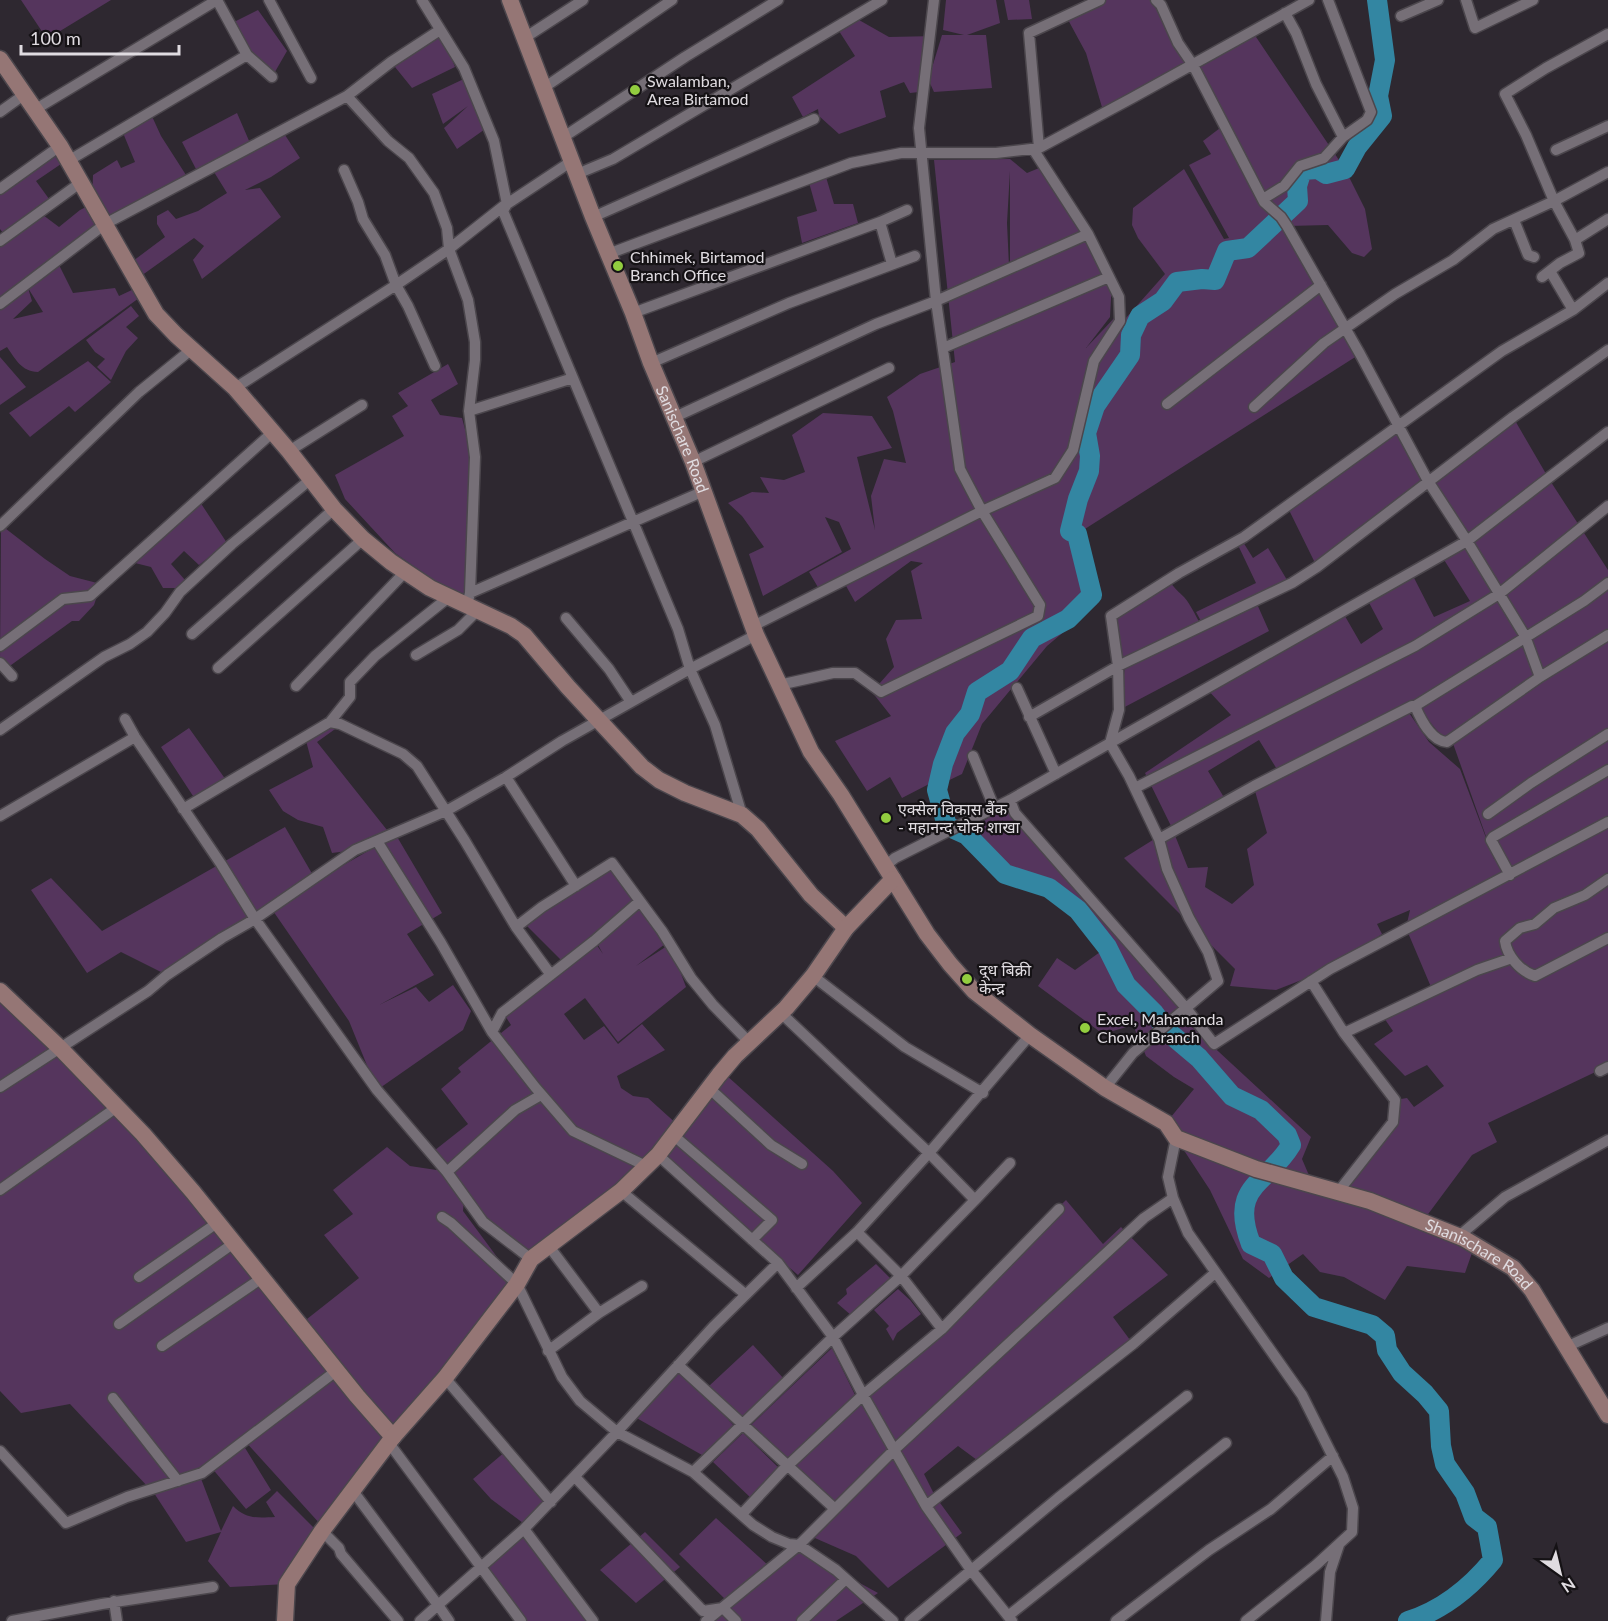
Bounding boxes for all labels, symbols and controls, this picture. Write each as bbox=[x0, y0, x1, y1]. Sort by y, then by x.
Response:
scale bar bbox=[21, 18, 178, 56]
text: 100 m bbox=[30, 27, 81, 49]
place label: Swalamban, Area Birtamod bbox=[647, 71, 749, 108]
marker: Swalamban, Area Birtamod bbox=[628, 83, 642, 97]
place label: Chhimek, Birtamod Branch Office bbox=[630, 247, 765, 284]
marker: Chhimek, Birtamod Branch Office bbox=[611, 259, 625, 273]
street label: Sanischare Road bbox=[653, 382, 713, 495]
place label: एक्सेल विकास बैंक - महानन्द चोक शाखा bbox=[898, 799, 1020, 836]
marker: एक्सेल विकास बैंक - महानन्द चोक शाखा bbox=[879, 811, 893, 825]
place label: दूध बिक्री केन्द्र bbox=[979, 960, 1032, 997]
marker: दूध बिक्री केन्द्र bbox=[960, 972, 974, 986]
place label: Excel, Mahananda Chowk Branch bbox=[1097, 1009, 1223, 1046]
marker: Excel, Mahananda Chowk Branch bbox=[1078, 1021, 1092, 1035]
street label: Shanischare Road bbox=[1423, 1214, 1537, 1293]
north arrow bbox=[1530, 1543, 1590, 1603]
text: N bbox=[1558, 1575, 1579, 1597]

